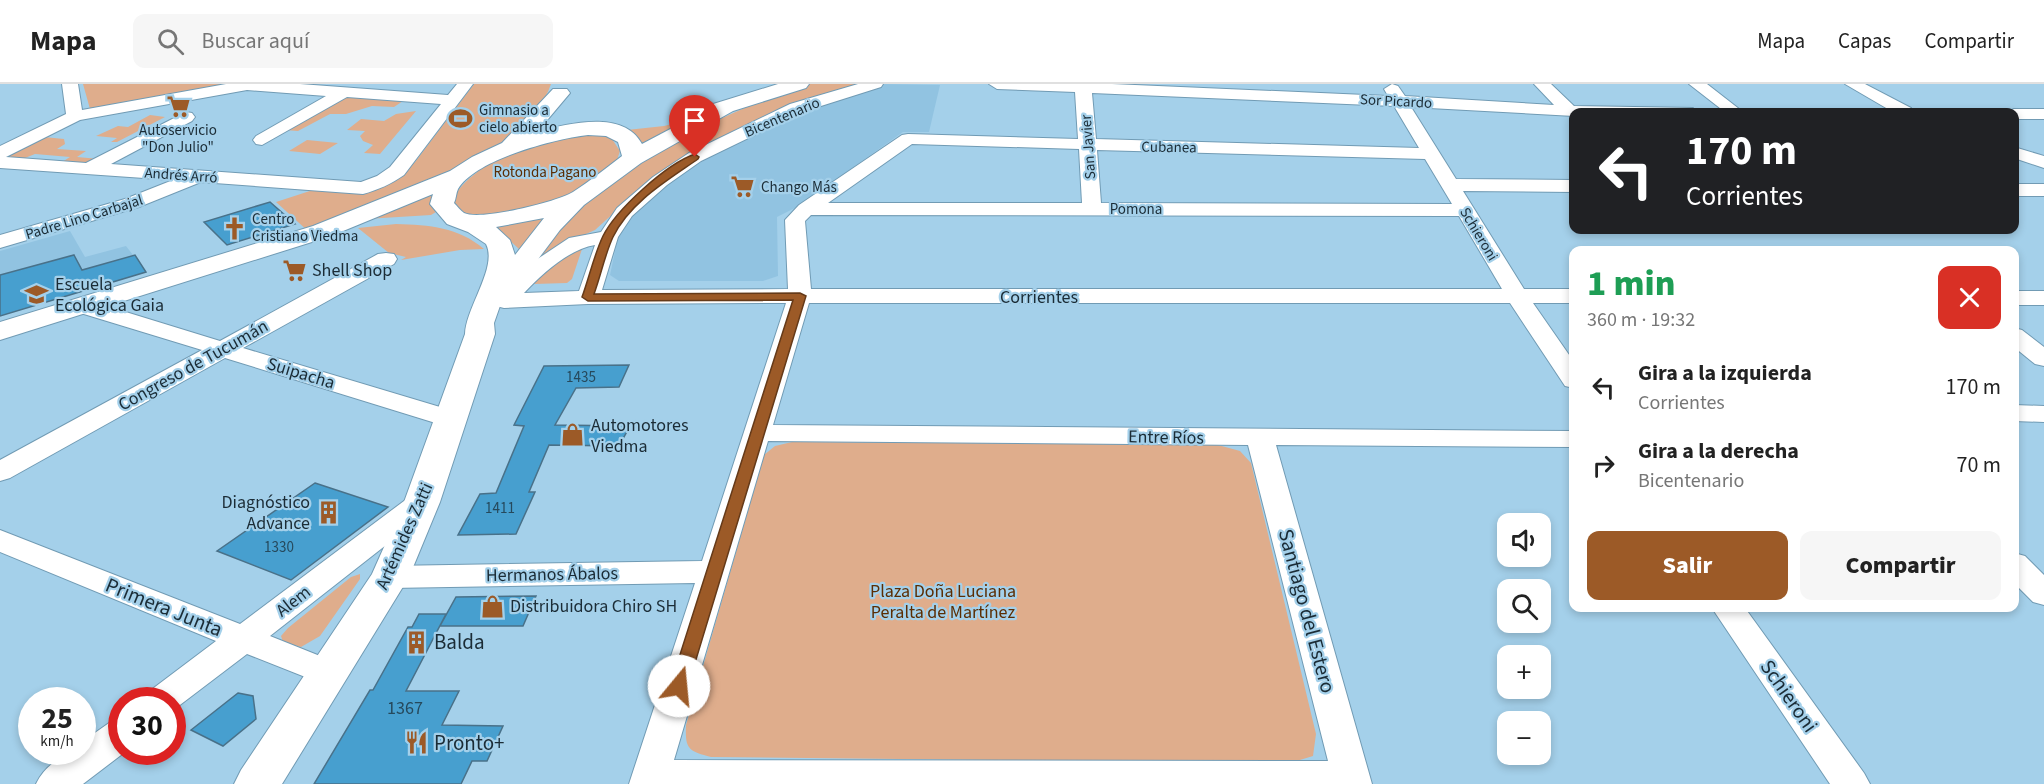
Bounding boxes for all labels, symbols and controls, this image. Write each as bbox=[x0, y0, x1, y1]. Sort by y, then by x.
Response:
search box bbox=[133, 14, 553, 68]
text: Mapa bbox=[30, 21, 97, 61]
icon: search bbox=[154, 25, 187, 58]
text: Buscar aquí bbox=[202, 25, 309, 57]
text: Mapa bbox=[1757, 26, 1805, 56]
text: Capas bbox=[1838, 26, 1891, 56]
text: Compartir bbox=[1924, 26, 2014, 56]
street label: Sor Picardo bbox=[1359, 89, 1433, 114]
street label: Bicentenario bbox=[741, 92, 823, 143]
supermarket icon: Autoservicio "Don Julio" bbox=[165, 93, 191, 119]
pin bbox=[669, 95, 720, 157]
place label: Gimnasio a cielo abierto bbox=[479, 100, 557, 138]
icon: arrive bbox=[678, 104, 711, 137]
sports icon: Gimnasio a cielo abierto bbox=[448, 106, 474, 132]
street label: San Javier bbox=[1076, 113, 1101, 180]
place label: Autoservicio "Don Julio" bbox=[139, 120, 217, 158]
text: 170 m bbox=[1686, 121, 1797, 181]
icon: left bbox=[1587, 132, 1665, 210]
street label: Cubanea bbox=[1141, 137, 1197, 158]
street label: Andrés Arró bbox=[144, 162, 218, 189]
park label: Rotonda Pagano bbox=[494, 162, 596, 183]
supermarket icon: Chango Más bbox=[730, 174, 756, 200]
place label: Chango Más bbox=[761, 177, 837, 198]
text: Corrientes bbox=[1686, 177, 1803, 216]
street label: Padre Lino Carbajal bbox=[23, 190, 146, 245]
street label: Pomona bbox=[1110, 199, 1162, 220]
street label: Schieroni bbox=[1454, 203, 1503, 265]
place label: Centro Cristiano Viedma bbox=[252, 209, 358, 247]
church icon: Centro Cristiano Viedma bbox=[221, 215, 247, 241]
supermarket icon: Shell Shop bbox=[281, 257, 307, 283]
place label: Shell Shop bbox=[312, 258, 392, 283]
text: 1 min bbox=[1587, 258, 1675, 309]
button: close bbox=[1938, 266, 2001, 329]
place label: Escuela Ecológica Gaia bbox=[55, 272, 164, 318]
school or university icon: Escuela Ecológica Gaia bbox=[24, 281, 50, 307]
street label: Corrientes bbox=[1000, 285, 1078, 310]
text: 360 m · 19:32 bbox=[1587, 306, 1695, 334]
street label: Congreso de Tucumán bbox=[114, 314, 273, 417]
street label: Suipacha bbox=[264, 351, 338, 396]
text: Gira a la izquierda bbox=[1638, 357, 1812, 389]
house number: 1435 bbox=[566, 367, 596, 388]
icon: left bbox=[1587, 371, 1620, 404]
text: 170 m bbox=[1946, 371, 2001, 403]
text: Corrientes bbox=[1638, 389, 1725, 417]
place label: Automotores Viedma bbox=[591, 413, 689, 459]
shop icon: Automotores Viedma bbox=[560, 422, 586, 448]
street label: Entre Ríos bbox=[1128, 424, 1204, 451]
text: Gira a la derecha bbox=[1638, 435, 1799, 467]
icon: right bbox=[1587, 449, 1620, 482]
text: 70 m bbox=[1956, 449, 2001, 481]
text: Bicentenario bbox=[1638, 467, 1744, 495]
street label: Artémides Zatti bbox=[370, 479, 439, 594]
place label: Diagnóstico Advance bbox=[222, 490, 310, 536]
house number: 1411 bbox=[485, 498, 515, 519]
building icon: Diagnóstico Advance bbox=[315, 499, 341, 525]
map controls bbox=[1497, 513, 1551, 765]
button: sound bbox=[1497, 513, 1551, 567]
street label: Santiago del Estero bbox=[1271, 526, 1343, 696]
button: Salir bbox=[1587, 531, 1788, 600]
button: Compartir bbox=[1800, 531, 2001, 600]
house number: 1330 bbox=[264, 537, 294, 558]
street label: Hermanos Ábalos bbox=[486, 561, 618, 588]
street label: Primera Junta bbox=[101, 570, 227, 644]
park label: Plaza Doña Luciana Peralta de Martínez bbox=[870, 579, 1016, 625]
button: search bbox=[1497, 579, 1551, 633]
street label: Alem bbox=[271, 580, 316, 623]
shop icon: Distribuidora Chiro SH bbox=[479, 593, 505, 619]
place label: Distribuidora Chiro SH bbox=[510, 594, 677, 619]
place label: Balda bbox=[434, 627, 485, 657]
building icon: Balda bbox=[403, 629, 429, 655]
button: + bbox=[1497, 645, 1551, 699]
street label: Schieroni bbox=[1753, 653, 1825, 739]
position arrow bbox=[647, 654, 711, 718]
speed limit sign: 30 bbox=[108, 687, 186, 765]
house number: 1367 bbox=[387, 696, 423, 721]
text: 25 bbox=[41, 697, 73, 740]
button: − bbox=[1497, 711, 1551, 765]
place label: Pronto+ bbox=[434, 728, 504, 758]
restaurant icon: Pronto+ bbox=[403, 730, 429, 756]
text: km/h bbox=[40, 731, 74, 752]

